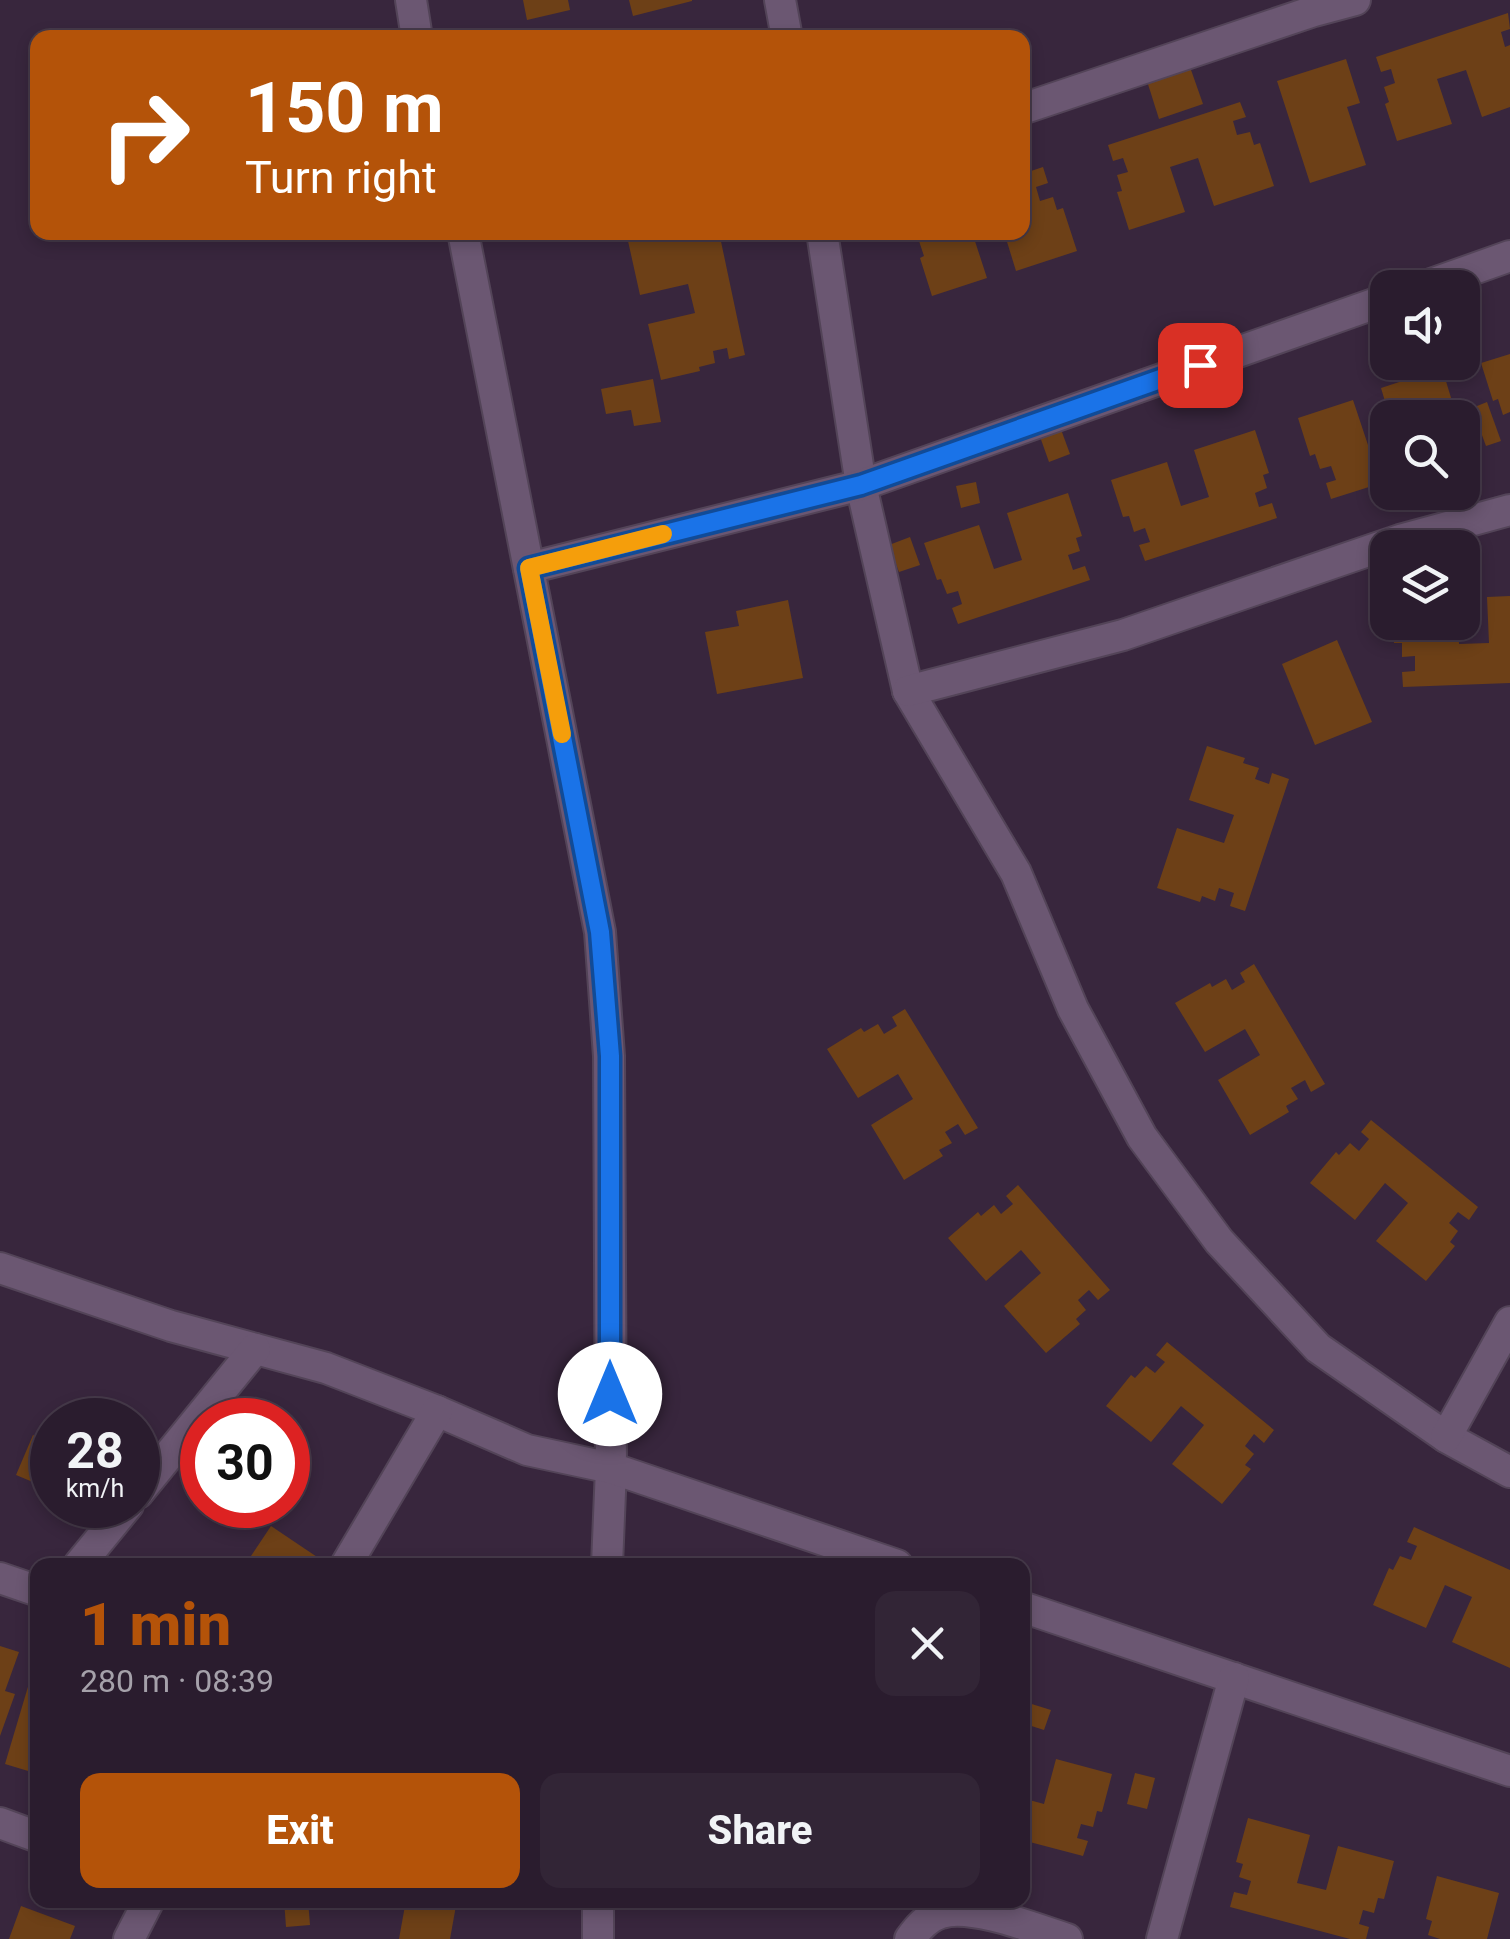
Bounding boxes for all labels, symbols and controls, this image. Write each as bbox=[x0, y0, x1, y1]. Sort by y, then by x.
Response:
text: 150 m bbox=[245, 67, 444, 149]
icon: right bbox=[80, 70, 210, 200]
text: Turn right bbox=[245, 151, 437, 204]
map controls bbox=[1370, 270, 1480, 640]
button: sound bbox=[1370, 270, 1480, 380]
pin bbox=[1158, 323, 1243, 408]
icon: arrive bbox=[1173, 338, 1228, 393]
button: search bbox=[1370, 400, 1480, 510]
button: layers bbox=[1370, 530, 1480, 640]
position arrow bbox=[558, 1342, 662, 1446]
speed limit sign: 30 bbox=[180, 1398, 310, 1528]
text: 28 bbox=[66, 1422, 124, 1480]
text: km/h bbox=[66, 1474, 124, 1503]
text: 1 min bbox=[80, 1589, 231, 1660]
button: close bbox=[875, 1591, 980, 1696]
text: 280 m · 08:39 bbox=[80, 1662, 274, 1700]
button: Exit bbox=[80, 1773, 520, 1888]
button: Share bbox=[540, 1773, 980, 1888]

